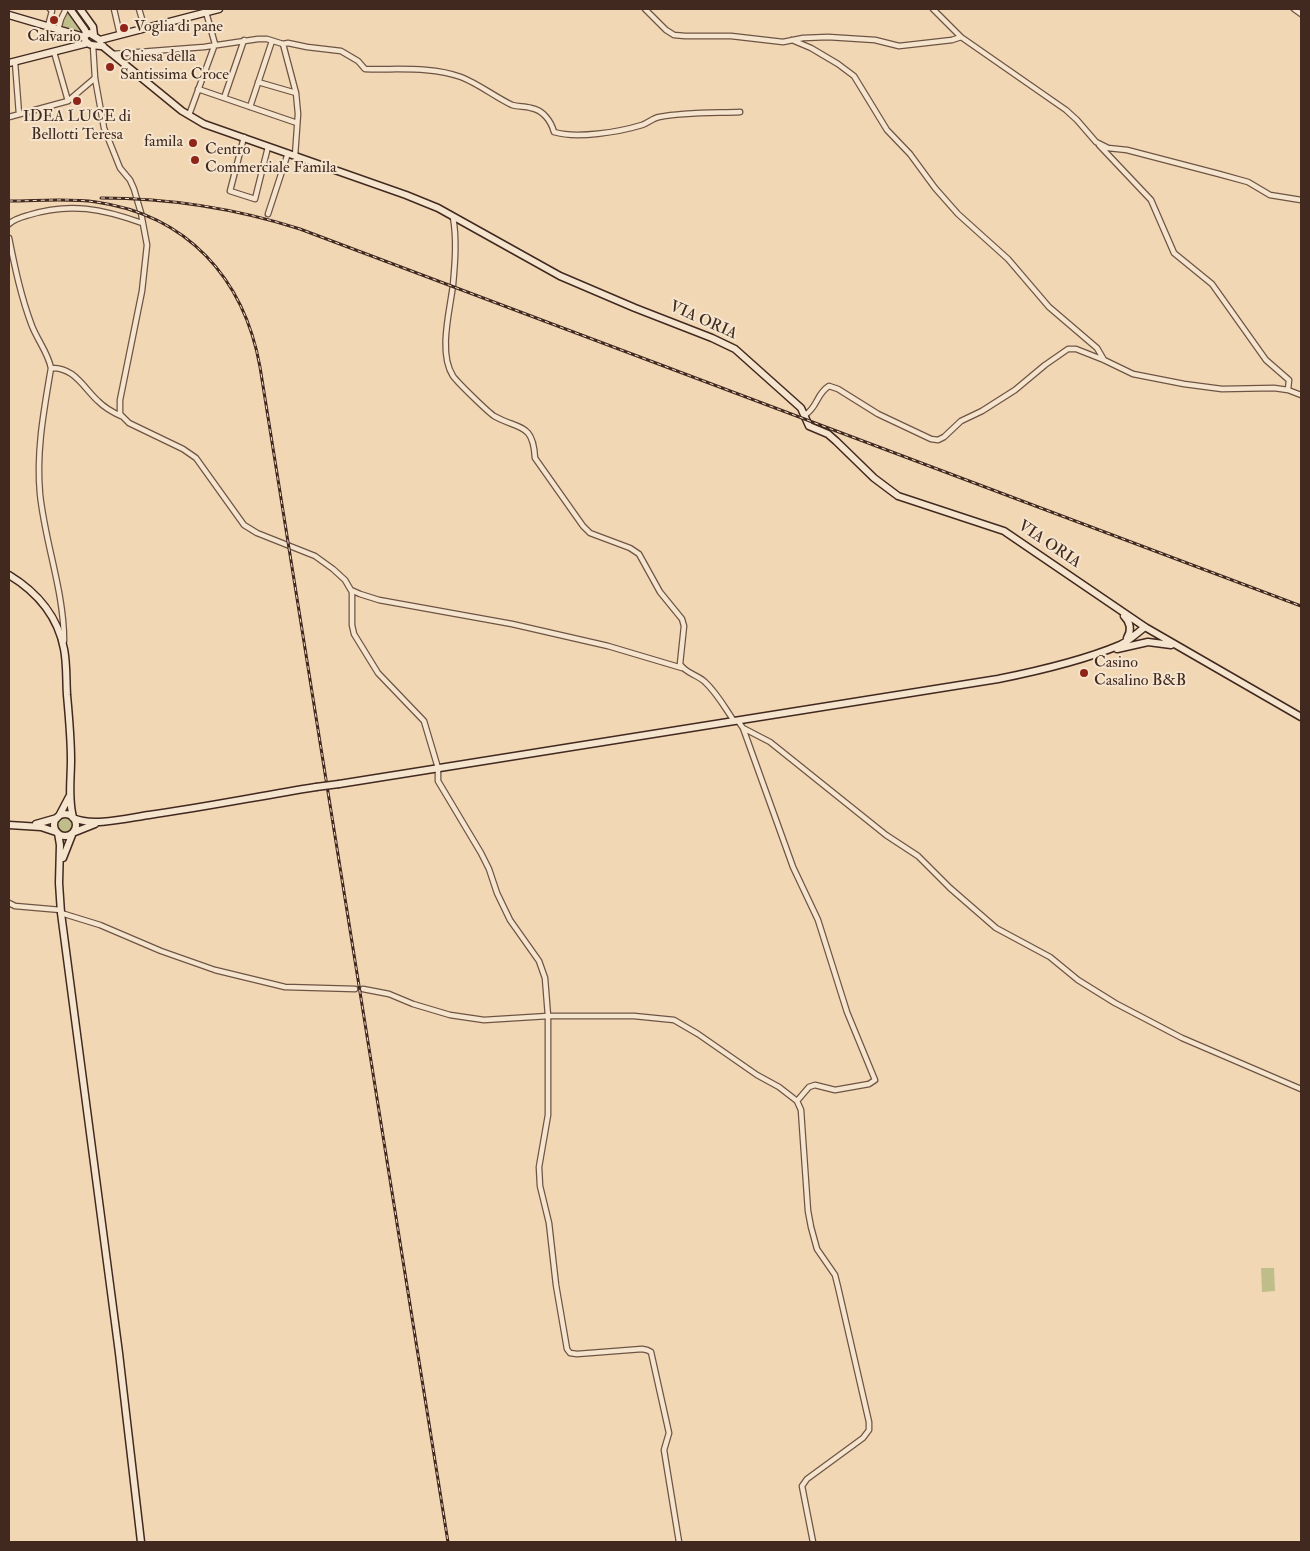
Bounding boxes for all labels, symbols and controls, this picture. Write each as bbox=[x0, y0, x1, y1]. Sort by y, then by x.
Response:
marker: Calvario bbox=[48, 14, 60, 26]
place label: Voglia di pane bbox=[134, 18, 223, 38]
marker: Voglia di pane bbox=[118, 22, 130, 34]
place label: Calvario bbox=[27, 28, 81, 48]
place label: Chiesa della Santissima Croce bbox=[120, 48, 229, 86]
marker: Chiesa della Santissima Croce bbox=[104, 61, 116, 73]
marker: IDEA LUCE di Bellotti Teresa bbox=[71, 95, 83, 107]
place label: IDEA LUCE di Bellotti Teresa bbox=[23, 108, 131, 146]
place label: famila bbox=[144, 133, 183, 153]
marker: famila bbox=[187, 137, 199, 149]
place label: Centro Commerciale Famila bbox=[205, 141, 337, 179]
marker: Centro Commerciale Famila bbox=[189, 154, 201, 166]
street label: VIA ORIA bbox=[666, 298, 740, 344]
street label: VIA ORIA bbox=[1014, 517, 1084, 573]
place label: Casino Casalino B&B bbox=[1094, 654, 1186, 692]
marker: Casino Casalino B&B bbox=[1078, 667, 1090, 679]

